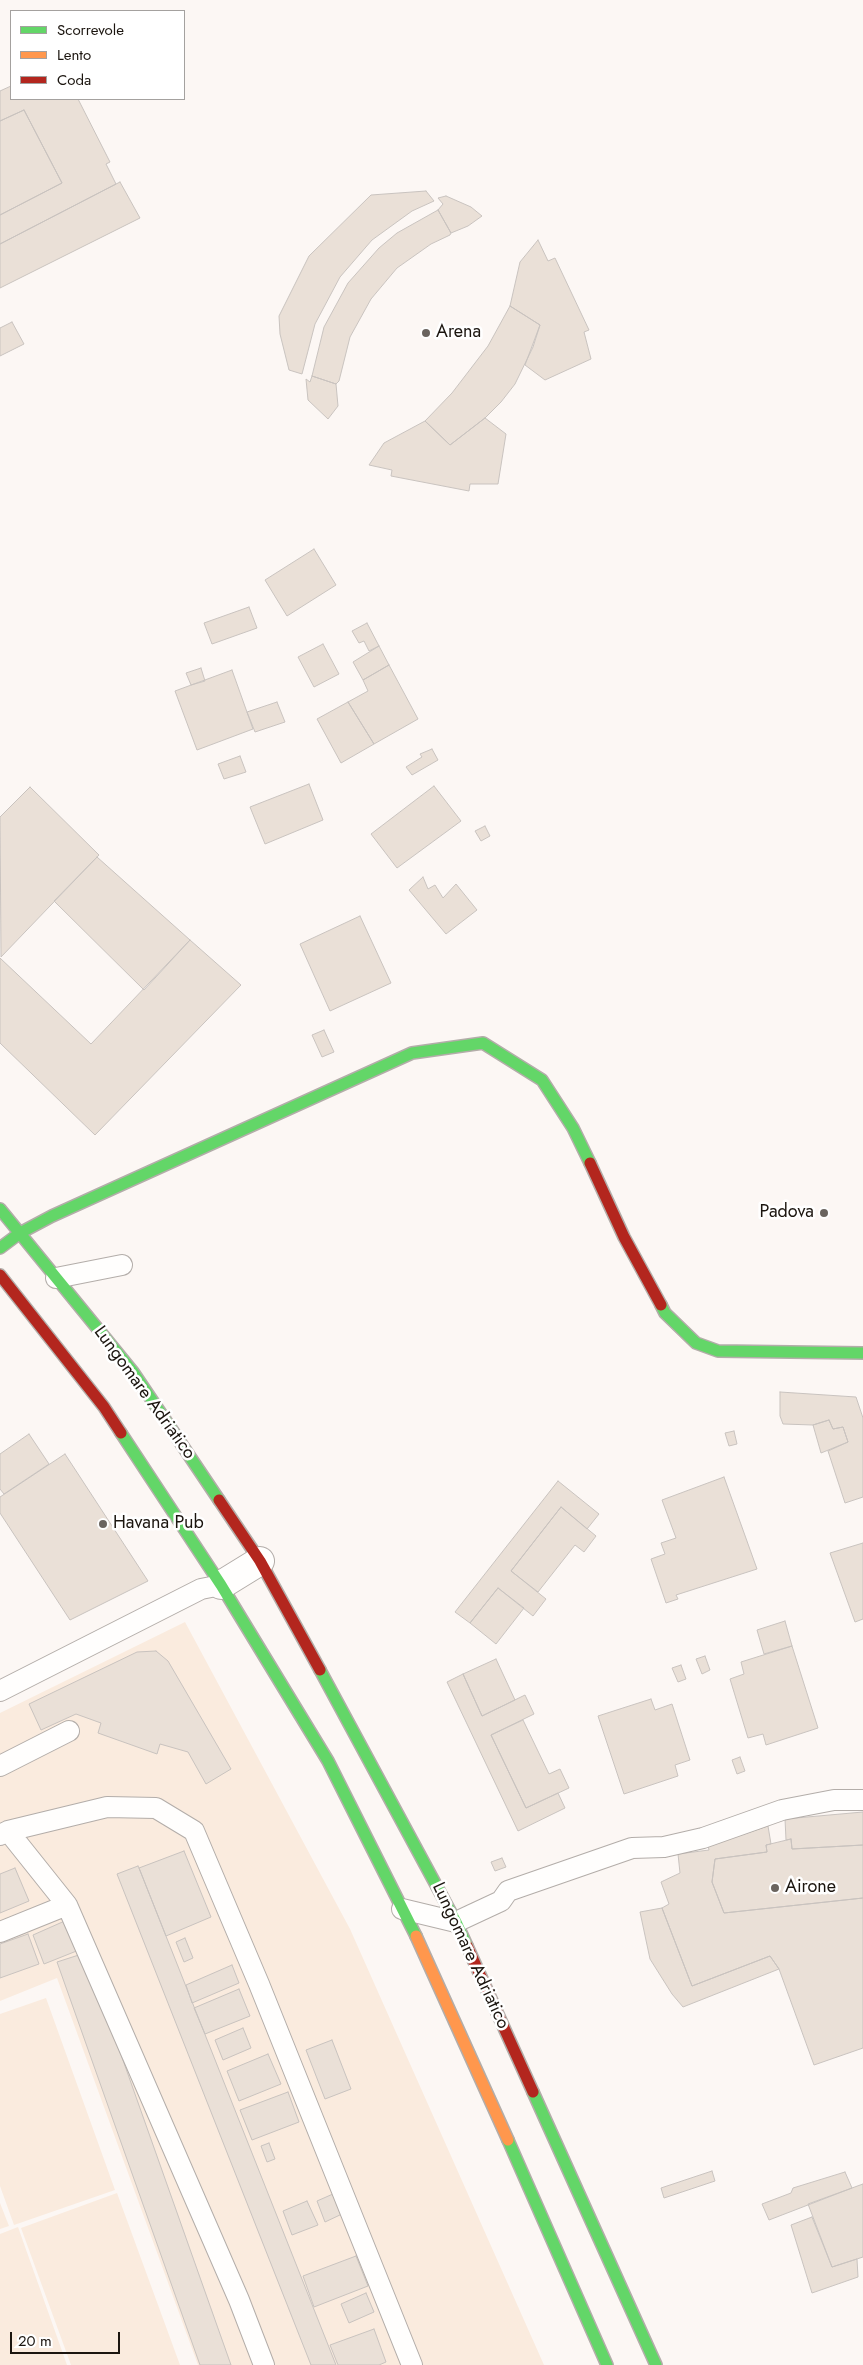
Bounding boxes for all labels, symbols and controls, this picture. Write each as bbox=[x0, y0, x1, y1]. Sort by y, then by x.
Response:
legend bbox=[10, 10, 185, 100]
text: Scorrevole bbox=[57, 19, 124, 41]
text: Lento bbox=[57, 44, 91, 66]
text: Coda bbox=[57, 69, 91, 91]
place label: Arena bbox=[436, 322, 481, 344]
marker: Arena bbox=[420, 327, 432, 339]
place label: Padova bbox=[760, 1202, 814, 1224]
marker: Padova bbox=[818, 1207, 830, 1219]
street label: Lungomare Adriatico bbox=[89, 1322, 199, 1464]
place label: Havana Pub bbox=[113, 1513, 204, 1535]
marker: Havana Pub bbox=[97, 1518, 109, 1530]
place label: Airone bbox=[785, 1877, 836, 1899]
street label: Lungomare Adriatico bbox=[427, 1879, 513, 2033]
marker: Airone bbox=[769, 1882, 781, 1894]
scale bar bbox=[12, 2322, 122, 2354]
text: 20 m bbox=[18, 2330, 52, 2352]

